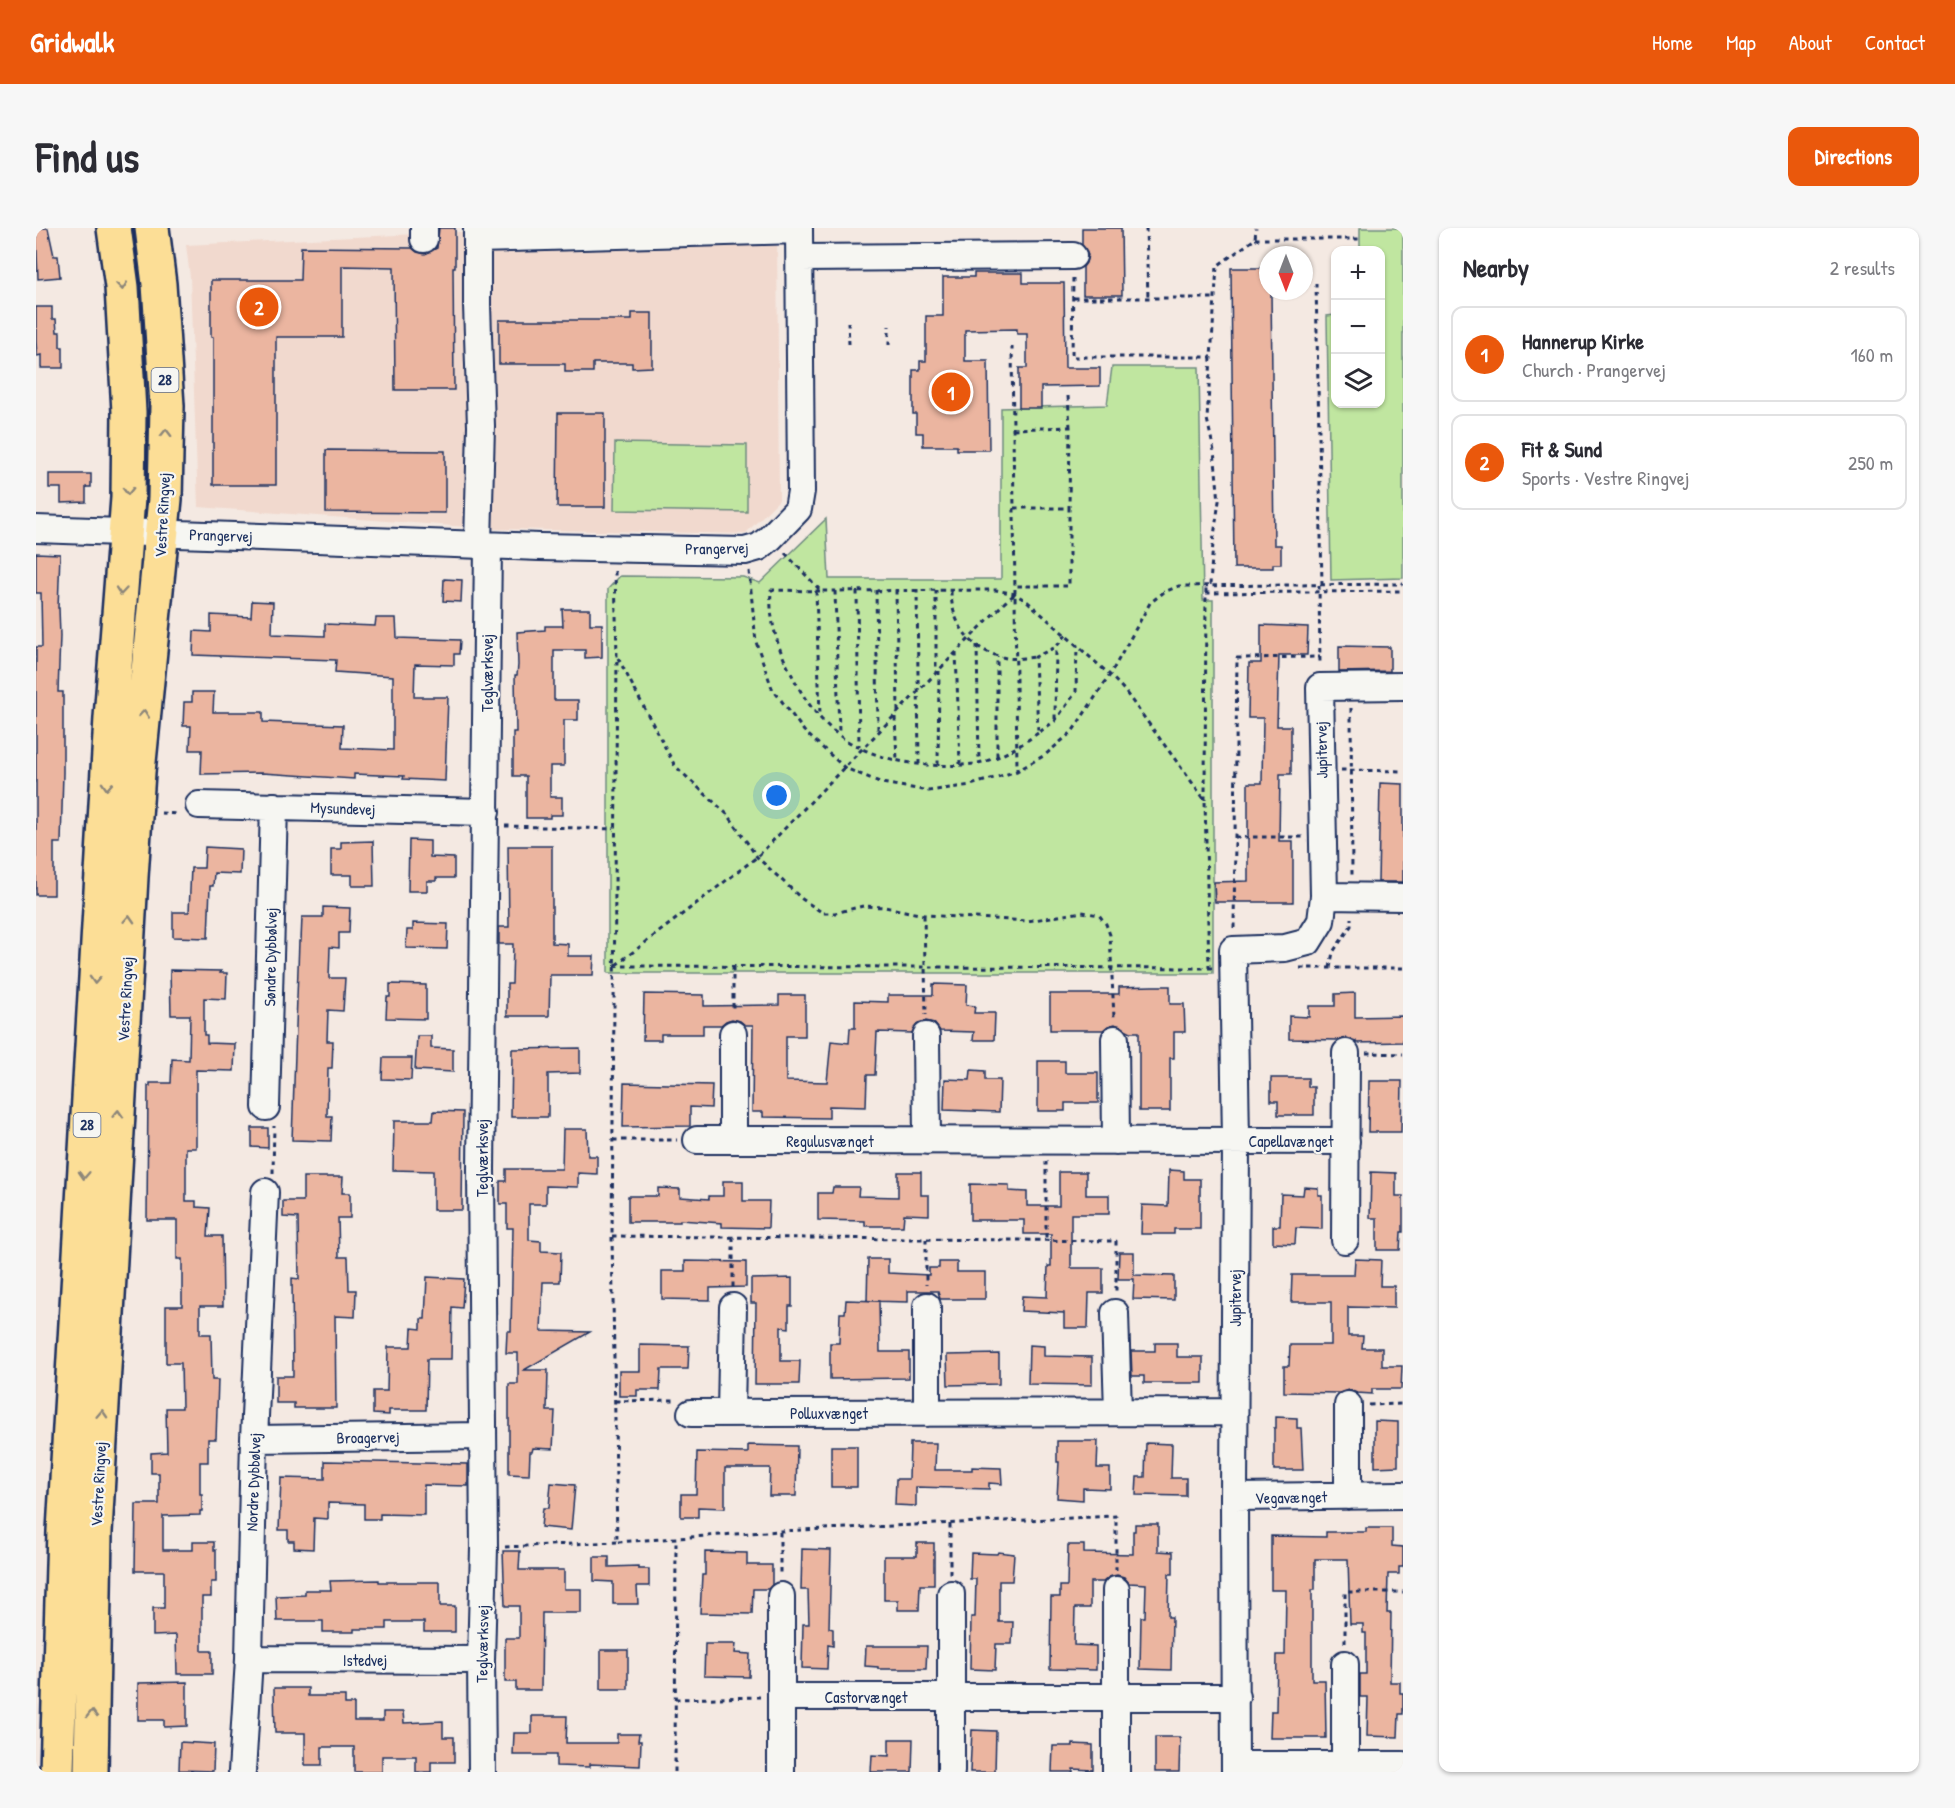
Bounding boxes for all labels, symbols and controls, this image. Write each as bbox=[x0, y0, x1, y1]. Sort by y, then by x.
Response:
text: Gridwalk bbox=[30, 23, 114, 61]
text: Home bbox=[1652, 28, 1693, 57]
text: Map bbox=[1726, 28, 1756, 57]
text: About bbox=[1789, 28, 1832, 57]
text: Contact bbox=[1865, 28, 1925, 57]
button: Directions bbox=[1788, 127, 1919, 186]
text: Find us bbox=[36, 128, 139, 185]
north arrow bbox=[1259, 246, 1313, 300]
map controls bbox=[1331, 246, 1385, 408]
button: + bbox=[1331, 246, 1385, 300]
text: Nearby bbox=[1463, 250, 1529, 285]
text: 2 results bbox=[1830, 254, 1895, 281]
one-way arrow bbox=[115, 281, 128, 291]
pin: 2 bbox=[240, 284, 278, 329]
button: − bbox=[1331, 300, 1385, 354]
text: Hannerup Kirke bbox=[1522, 326, 1644, 356]
text: 1 bbox=[1481, 341, 1488, 368]
text: 160 m bbox=[1851, 341, 1893, 368]
button: layers bbox=[1331, 354, 1385, 408]
text: Church · Prangervej bbox=[1522, 356, 1666, 383]
road number: 28 bbox=[152, 368, 178, 392]
pin: 1 bbox=[932, 370, 970, 414]
one-way arrow bbox=[160, 429, 172, 438]
text: Fit & Sund bbox=[1522, 434, 1602, 464]
text: 2 bbox=[1480, 449, 1489, 476]
text: 250 m bbox=[1848, 449, 1893, 476]
text: Sports · Vestre Ringvej bbox=[1522, 464, 1689, 491]
street label: Vestre Ringvej bbox=[149, 472, 175, 558]
one-way arrow bbox=[121, 487, 134, 496]
street label: Prangervej bbox=[189, 523, 253, 547]
street label: Prangervej bbox=[685, 536, 749, 560]
one-way arrow bbox=[115, 587, 128, 596]
street label: Teglværksvej bbox=[476, 634, 498, 712]
one-way arrow bbox=[137, 709, 150, 718]
street label: Jupitervej bbox=[1310, 721, 1332, 779]
one-way arrow bbox=[100, 781, 113, 790]
your location bbox=[762, 781, 791, 810]
street label: Mysundevej bbox=[310, 796, 376, 820]
street label: Søndre Dybbølvej bbox=[258, 907, 282, 1007]
one-way arrow bbox=[122, 915, 135, 924]
street label: Vestre Ringvej bbox=[112, 956, 138, 1042]
one-way arrow bbox=[89, 976, 102, 985]
one-way arrow bbox=[112, 1110, 125, 1119]
road number: 28 bbox=[74, 1113, 100, 1137]
street label: Teglværksvej bbox=[471, 1119, 493, 1197]
street label: Regulusvænget bbox=[786, 1130, 874, 1152]
street label: Capellavænget bbox=[1249, 1130, 1334, 1152]
one-way arrow bbox=[78, 1170, 91, 1179]
street label: Jupitervej bbox=[1224, 1269, 1246, 1327]
street label: Polluxvænget bbox=[790, 1402, 869, 1424]
one-way arrow bbox=[95, 1409, 108, 1418]
street label: Broagervej bbox=[336, 1425, 400, 1449]
street label: Nordre Dybbølvej bbox=[240, 1432, 266, 1532]
street label: Vestre Ringvej bbox=[85, 1441, 111, 1527]
street label: Vegavænget bbox=[1255, 1485, 1328, 1509]
street label: Teglværksvej bbox=[470, 1605, 494, 1683]
street label: Istedvej bbox=[343, 1649, 387, 1671]
street label: Castorvænget bbox=[825, 1686, 908, 1708]
one-way arrow bbox=[86, 1709, 98, 1718]

